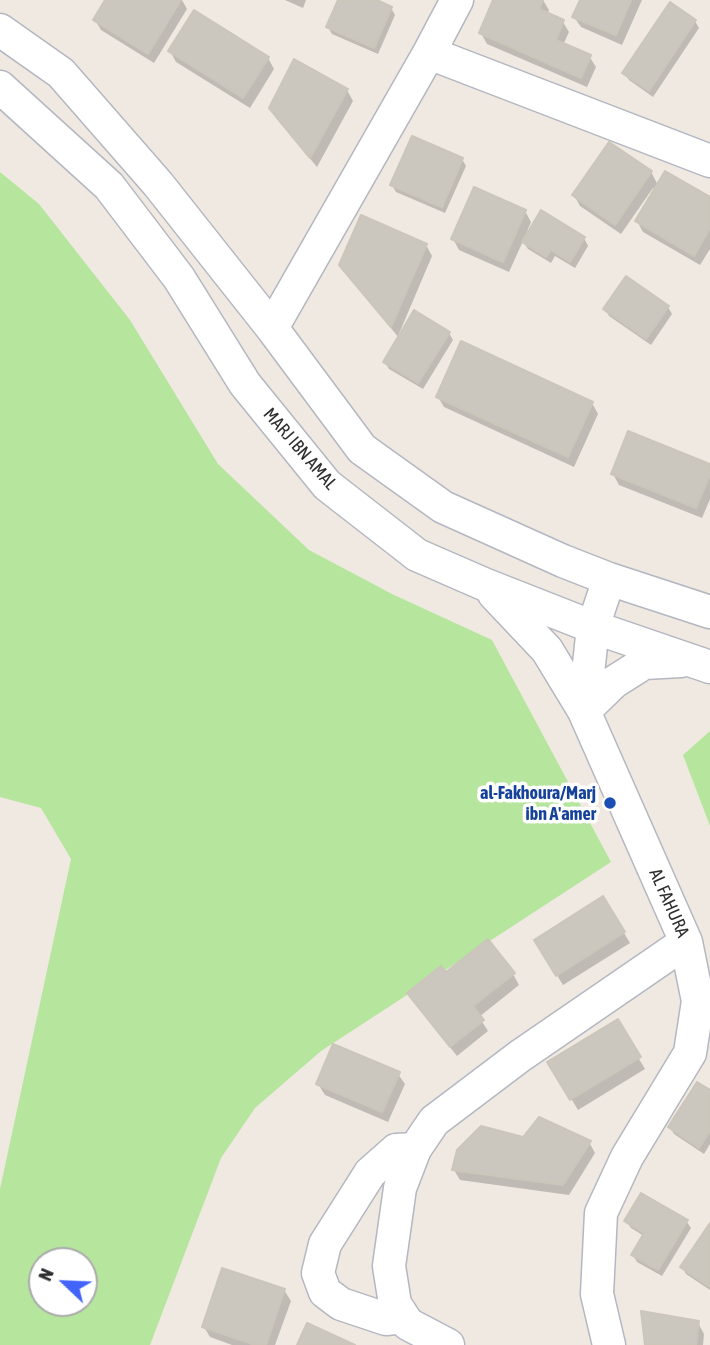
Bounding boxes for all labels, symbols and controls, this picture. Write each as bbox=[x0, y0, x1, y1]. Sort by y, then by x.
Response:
street label: MARJ IBN AMAL bbox=[259, 404, 341, 494]
place label: al-Fakhoura/Marj ibn A'amer bbox=[480, 782, 596, 824]
marker: al-Fakhoura/Marj ibn A'amer bbox=[602, 795, 618, 811]
street label: AL FAHURA bbox=[644, 865, 694, 941]
north arrow bbox=[28, 1247, 98, 1317]
text: N bbox=[33, 1265, 58, 1284]

